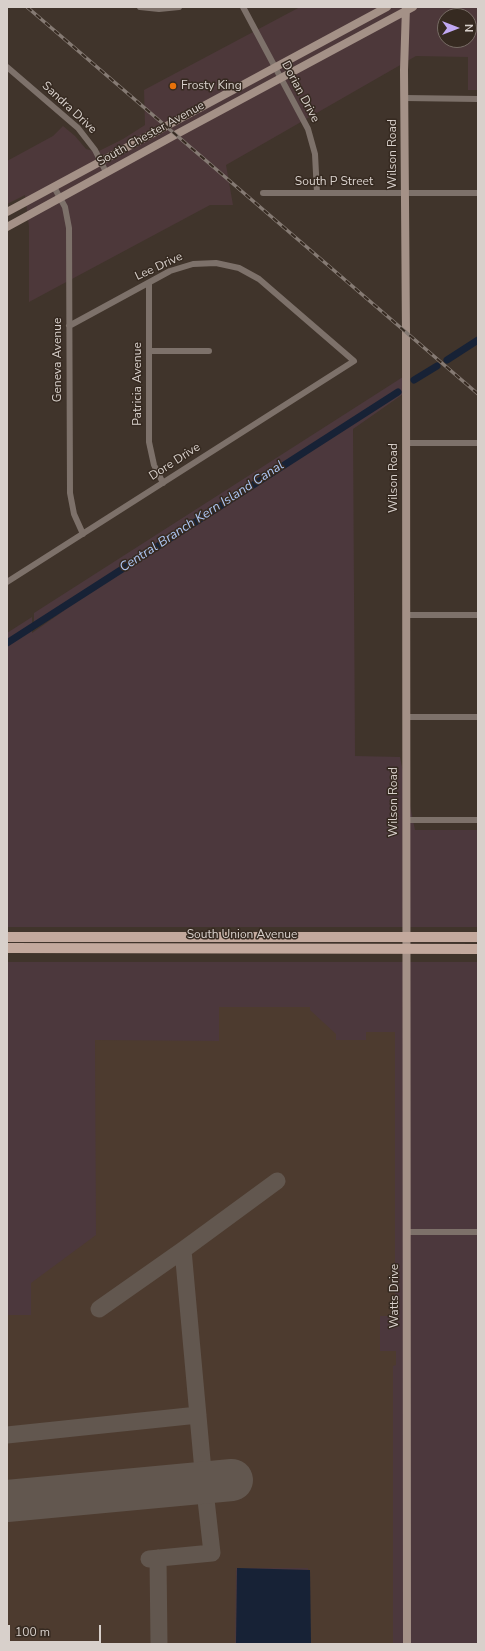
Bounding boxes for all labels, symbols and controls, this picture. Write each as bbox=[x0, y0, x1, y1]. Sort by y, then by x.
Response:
north arrow bbox=[437, 8, 477, 48]
text: N bbox=[461, 24, 476, 32]
street label: Dorian Drive bbox=[278, 59, 322, 125]
street label: Sandra Drive bbox=[39, 79, 99, 137]
place label: Frosty King bbox=[181, 79, 242, 93]
marker: Frosty King bbox=[168, 81, 178, 91]
street label: South Chester Avenue bbox=[95, 98, 207, 170]
street label: Wilson Road bbox=[386, 119, 400, 189]
street label: South P Street bbox=[295, 175, 373, 189]
street label: Lee Drive bbox=[133, 250, 185, 284]
street label: Geneva Avenue bbox=[51, 318, 65, 402]
street label: Patricia Avenue bbox=[131, 342, 145, 426]
street label: Dore Drive bbox=[147, 440, 203, 484]
street label: Wilson Road bbox=[387, 443, 401, 513]
water label: Central Branch Kern Island Canal bbox=[117, 458, 287, 576]
street label: Wilson Road bbox=[387, 767, 401, 837]
street label: South Union Avenue bbox=[187, 928, 297, 942]
street label: Watts Drive bbox=[388, 1264, 402, 1328]
scale bar bbox=[10, 1617, 103, 1643]
text: 100 m bbox=[15, 1624, 50, 1640]

